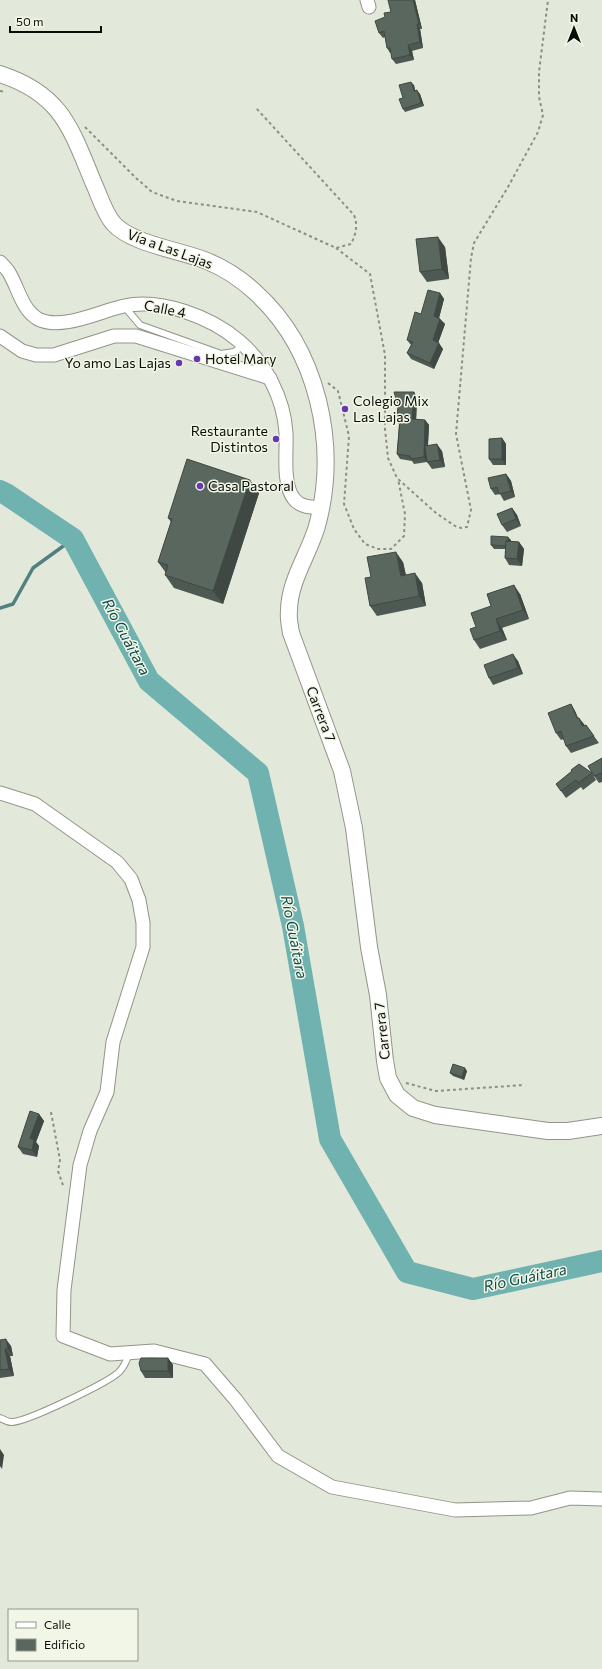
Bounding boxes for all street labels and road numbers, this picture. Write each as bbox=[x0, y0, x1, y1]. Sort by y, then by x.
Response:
street label: Vía a Las Lajas bbox=[125, 225, 215, 272]
street label: Calle 4 bbox=[143, 296, 188, 321]
street label: Carrera 7 bbox=[303, 684, 340, 744]
street label: Carrera 7 bbox=[370, 1001, 393, 1061]

